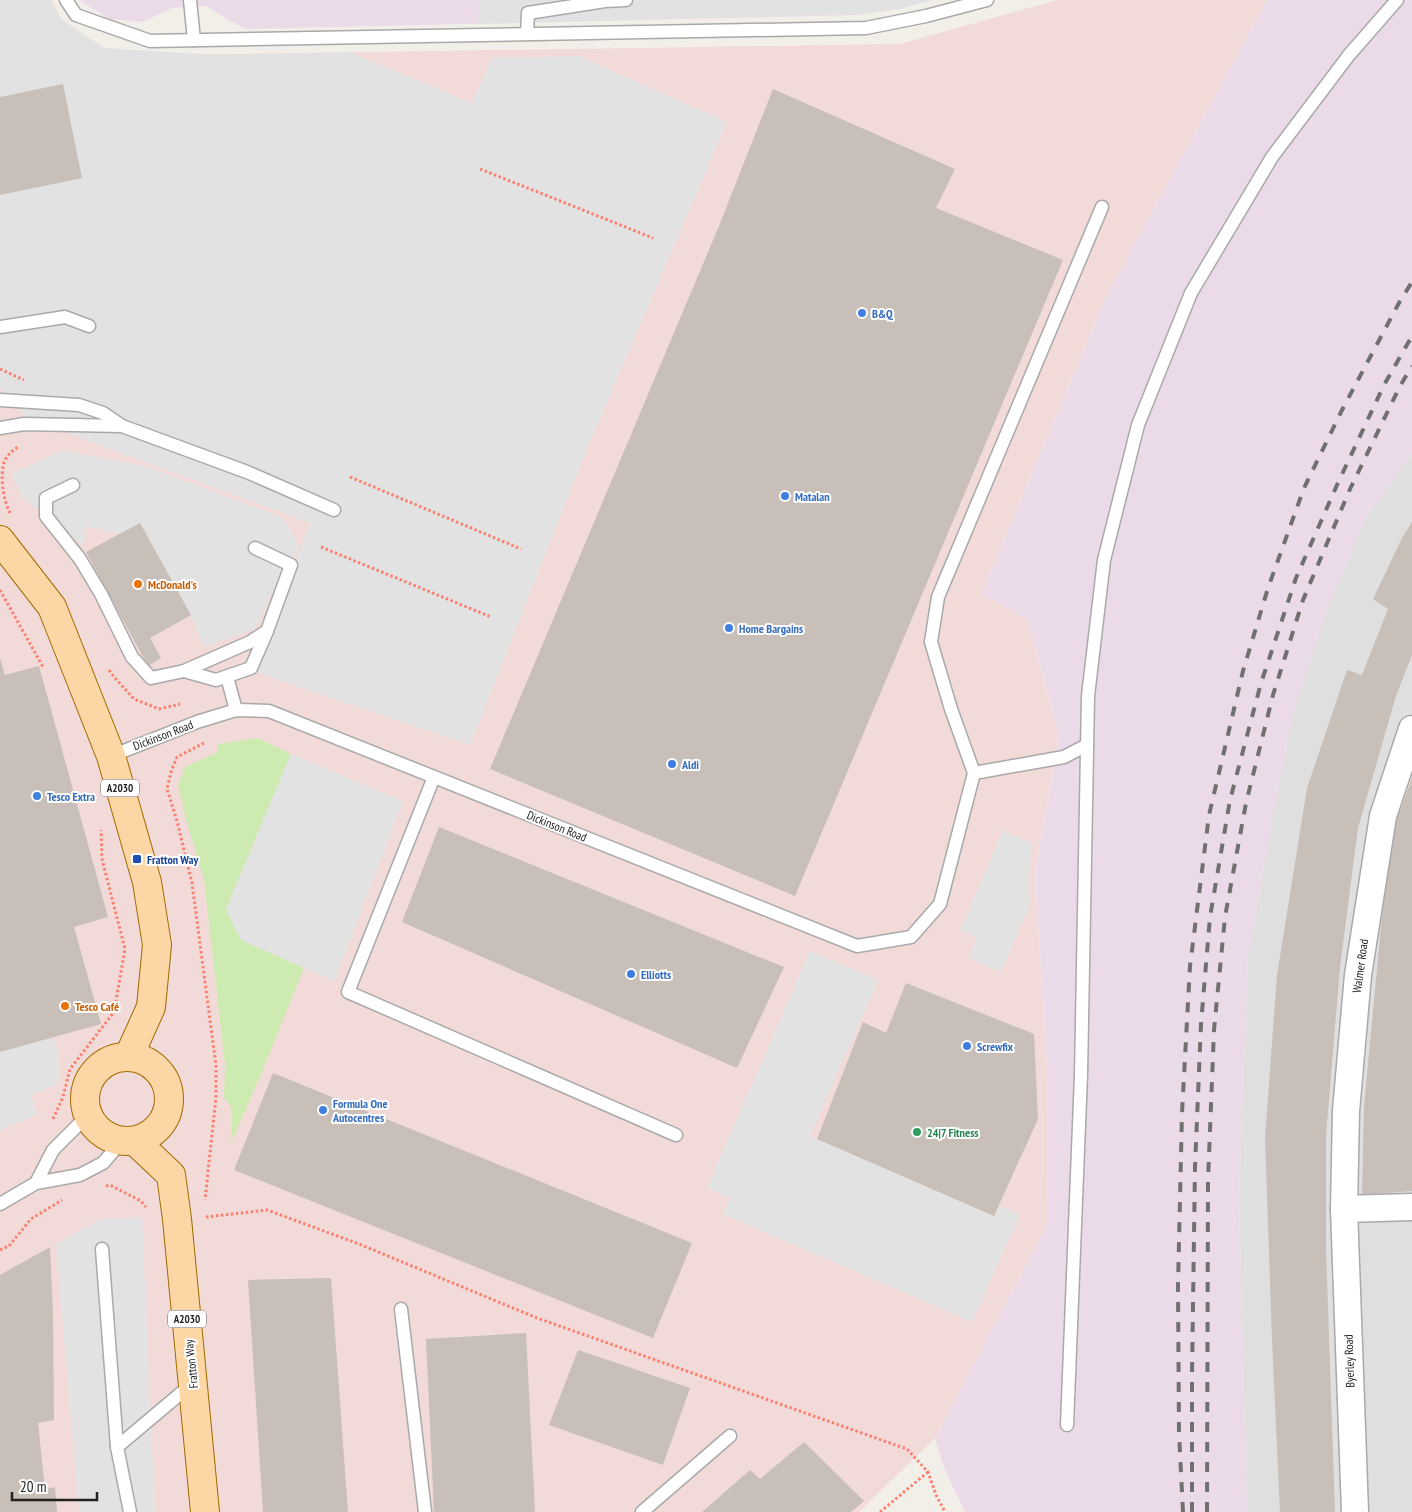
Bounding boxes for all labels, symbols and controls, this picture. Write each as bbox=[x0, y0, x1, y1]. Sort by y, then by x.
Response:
place label: B&Q bbox=[872, 306, 893, 321]
marker: B&Q bbox=[856, 307, 868, 319]
place label: Matalan bbox=[795, 489, 830, 504]
marker: Matalan bbox=[779, 490, 791, 502]
place label: McDonald's bbox=[148, 577, 197, 592]
marker: McDonald's bbox=[132, 578, 144, 590]
place label: Home Bargains bbox=[739, 621, 803, 636]
marker: Home Bargains bbox=[723, 622, 735, 634]
street label: Dickinson Road bbox=[131, 717, 195, 753]
place label: Aldi bbox=[681, 757, 699, 772]
marker: Aldi bbox=[666, 758, 678, 770]
road number: A2030 bbox=[101, 780, 139, 796]
place label: Tesco Extra bbox=[47, 789, 95, 804]
marker: Tesco Extra bbox=[31, 790, 43, 802]
street label: Dickinson Road bbox=[525, 807, 589, 845]
place label: Fratton Way bbox=[147, 852, 198, 867]
marker: Fratton Way bbox=[131, 853, 143, 865]
street label: Walmer Road bbox=[1349, 938, 1371, 994]
place label: Elliotts bbox=[641, 967, 671, 982]
marker: Elliotts bbox=[625, 968, 637, 980]
place label: Tesco Café bbox=[75, 999, 119, 1014]
marker: Tesco Café bbox=[59, 1000, 71, 1012]
place label: Screwfix bbox=[977, 1039, 1014, 1054]
marker: Screwfix bbox=[961, 1040, 973, 1052]
place label: Formula One Autocentres bbox=[332, 1096, 388, 1125]
marker: Formula One Autocentres bbox=[317, 1104, 329, 1116]
place label: 24|7 Fitness bbox=[927, 1125, 979, 1140]
marker: 24|7 Fitness bbox=[911, 1126, 923, 1138]
road number: A2030 bbox=[168, 1310, 206, 1328]
street label: Byerley Road bbox=[1341, 1334, 1357, 1388]
street label: Fratton Way bbox=[181, 1338, 201, 1389]
scale bar bbox=[12, 1470, 98, 1502]
text: 20 m bbox=[20, 1477, 46, 1496]

